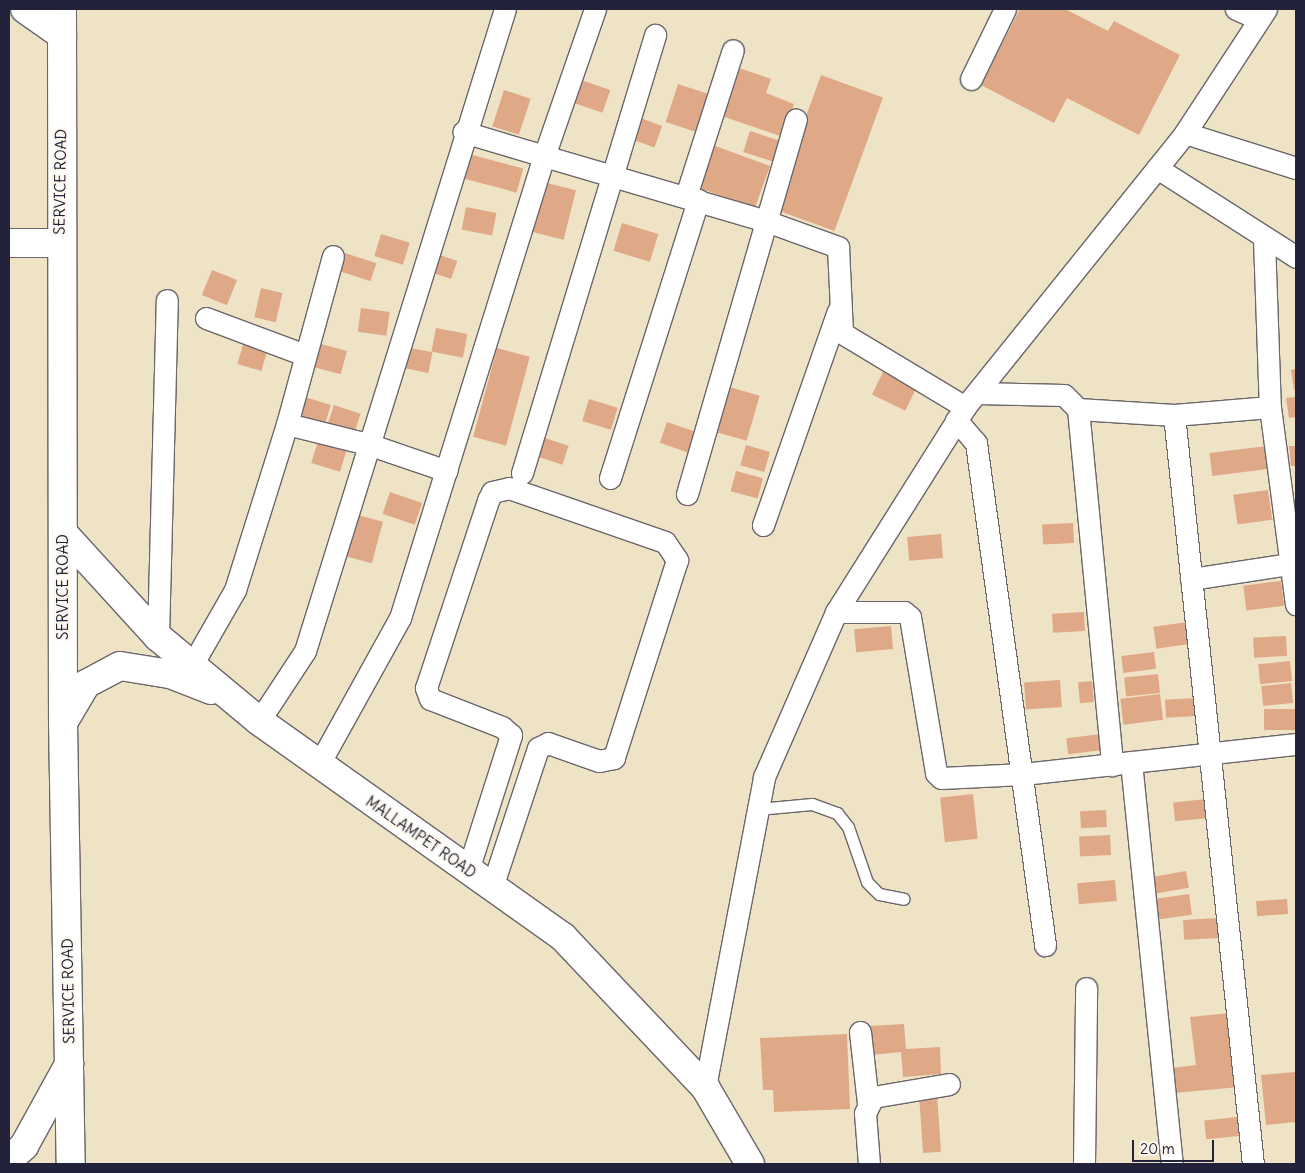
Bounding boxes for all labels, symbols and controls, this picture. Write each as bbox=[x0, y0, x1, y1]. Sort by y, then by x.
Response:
street label: SERVICE ROAD bbox=[50, 129, 70, 235]
street label: SERVICE ROAD bbox=[54, 534, 72, 640]
street label: MALLAMPET ROAD bbox=[362, 792, 480, 882]
street label: SERVICE ROAD bbox=[58, 938, 78, 1044]
scale bar bbox=[1135, 1130, 1218, 1162]
text: 20 m bbox=[1140, 1139, 1175, 1158]

